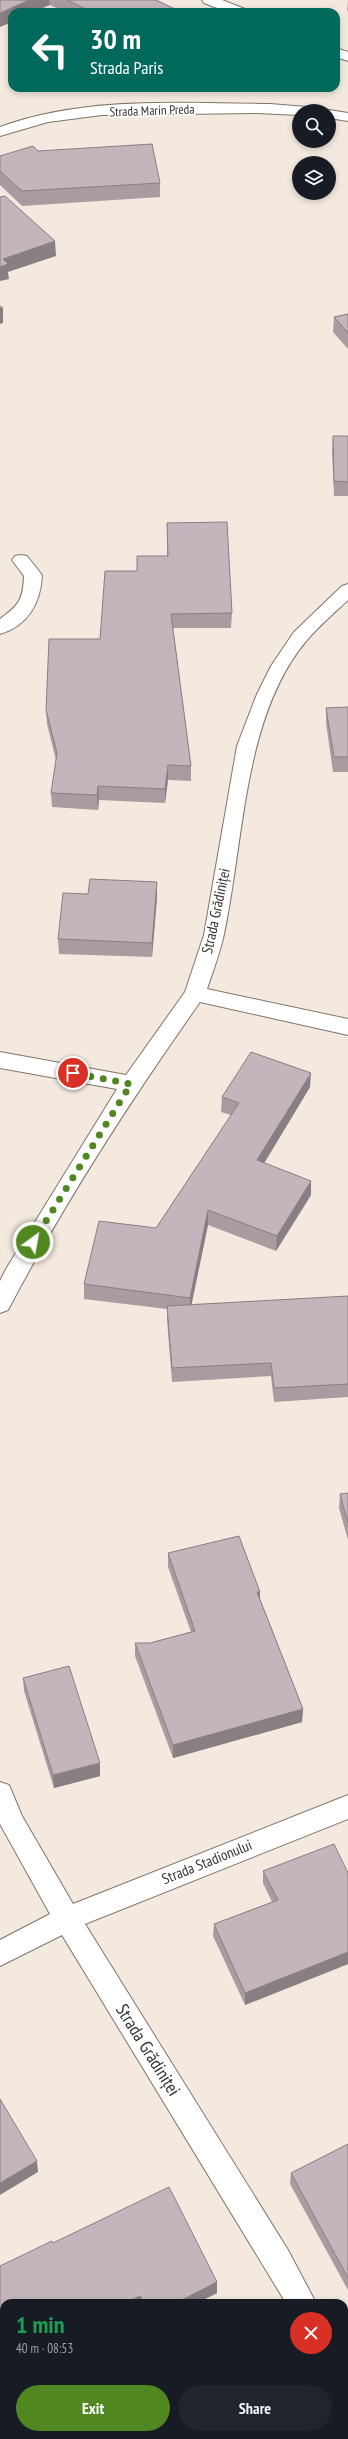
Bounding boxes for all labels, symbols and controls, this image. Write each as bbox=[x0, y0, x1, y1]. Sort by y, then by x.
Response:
text: 30 m bbox=[90, 20, 141, 57]
icon: left bbox=[24, 24, 76, 76]
text: Strada Paris bbox=[90, 56, 163, 79]
street label: Strada Marin Preda bbox=[109, 101, 195, 120]
map controls bbox=[292, 104, 336, 200]
button: search bbox=[292, 104, 336, 148]
button: layers bbox=[292, 156, 336, 200]
street label: Strada Grădiniței bbox=[197, 866, 234, 955]
pin bbox=[56, 1056, 90, 1090]
icon: arrive bbox=[62, 1062, 84, 1084]
position arrow bbox=[12, 1221, 54, 1263]
street label: Strada Stadionului bbox=[159, 1835, 255, 1888]
street label: Strada Grădiniței bbox=[111, 1999, 186, 2100]
text: 1 min bbox=[16, 2309, 64, 2340]
button: close bbox=[290, 2312, 332, 2354]
text: 40 m · 08:53 bbox=[16, 2340, 73, 2357]
button: Exit bbox=[16, 2385, 170, 2431]
button: Share bbox=[178, 2385, 332, 2431]

